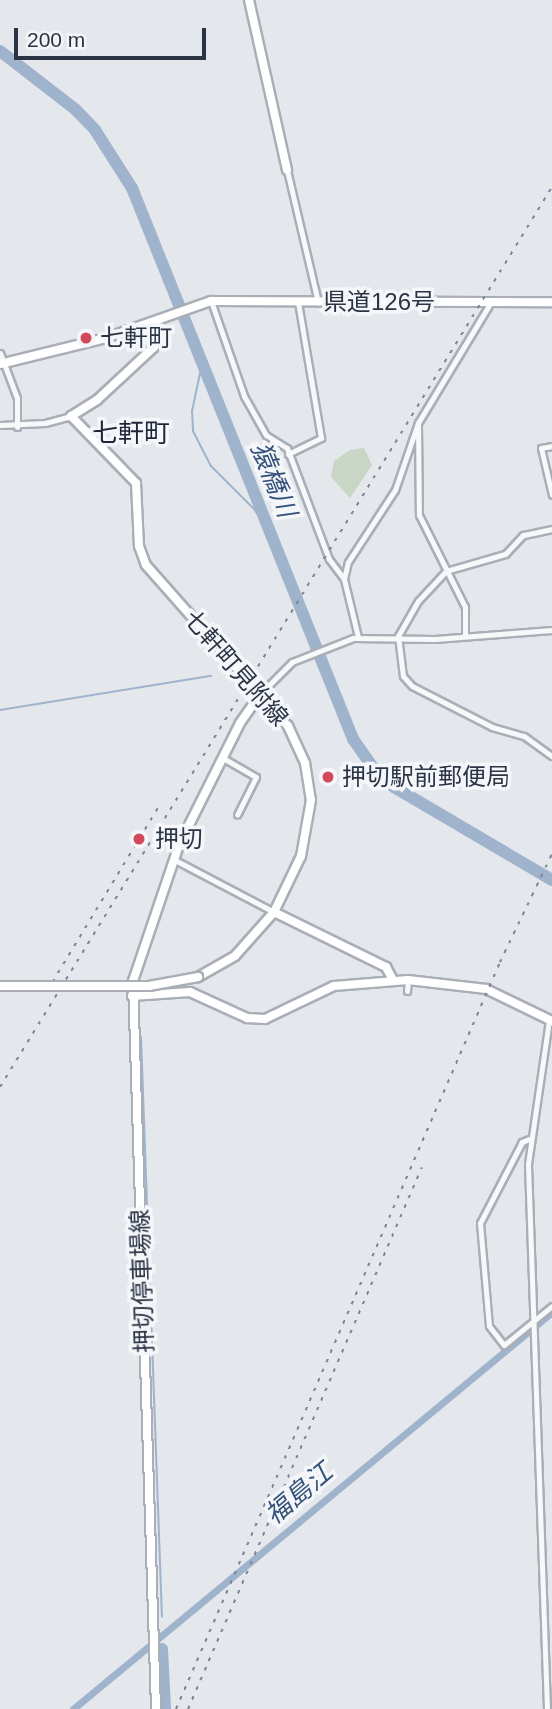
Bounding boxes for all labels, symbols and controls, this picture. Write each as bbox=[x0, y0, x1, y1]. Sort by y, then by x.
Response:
scale bar bbox=[18, 14, 210, 58]
text: 200 m bbox=[27, 28, 85, 51]
street label: 県道126号 bbox=[323, 288, 435, 316]
place label: 七軒町 bbox=[100, 324, 172, 352]
marker: 七軒町 bbox=[78, 330, 94, 346]
district label: 七軒町 bbox=[92, 418, 170, 450]
water label: 猿橋川 bbox=[244, 438, 302, 522]
street label: 七軒町見附線 bbox=[178, 604, 294, 732]
place label: 押切駅前郵便局 bbox=[342, 763, 510, 791]
marker: 押切駅前郵便局 bbox=[320, 769, 336, 785]
place label: 押切 bbox=[155, 825, 203, 853]
marker: 押切 bbox=[129, 829, 149, 849]
street label: 押切停車場線 bbox=[125, 1209, 159, 1353]
water label: 福島江 bbox=[259, 1457, 339, 1531]

